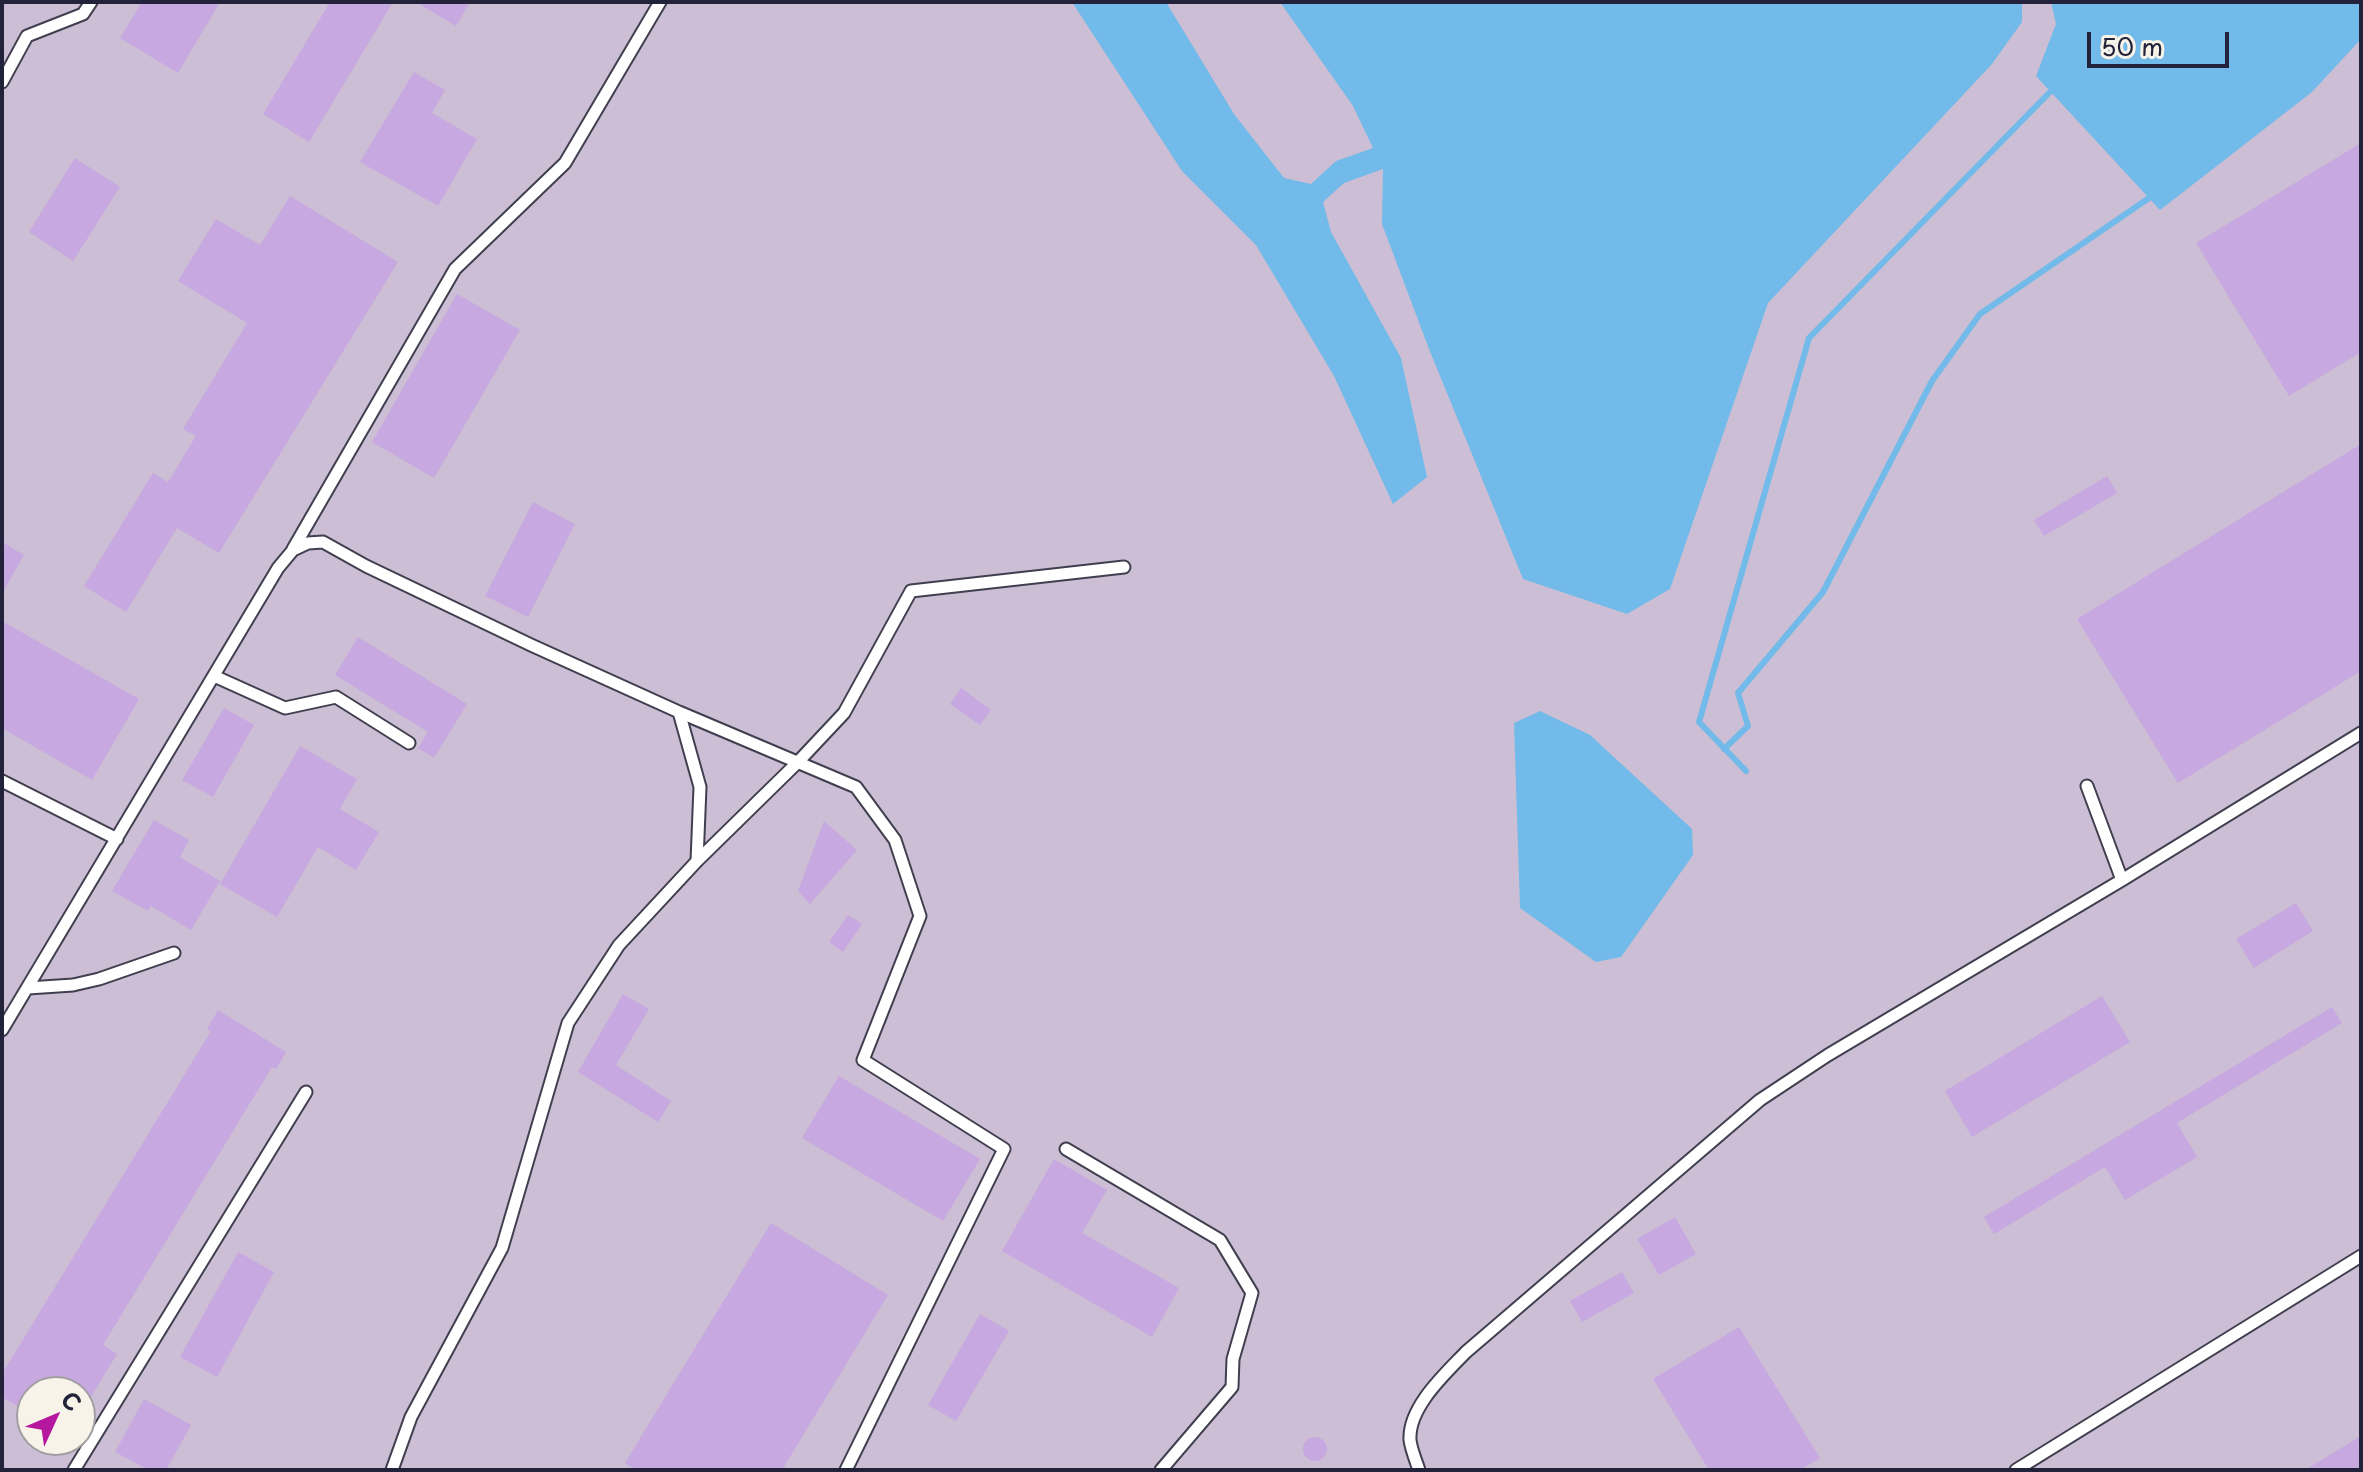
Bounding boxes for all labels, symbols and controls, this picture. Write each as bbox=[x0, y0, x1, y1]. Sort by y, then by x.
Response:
scale bar bbox=[2091, 16, 2233, 66]
text: 50 m bbox=[2101, 28, 2163, 64]
north arrow bbox=[16, 1376, 96, 1456]
text: С bbox=[55, 1383, 90, 1418]

